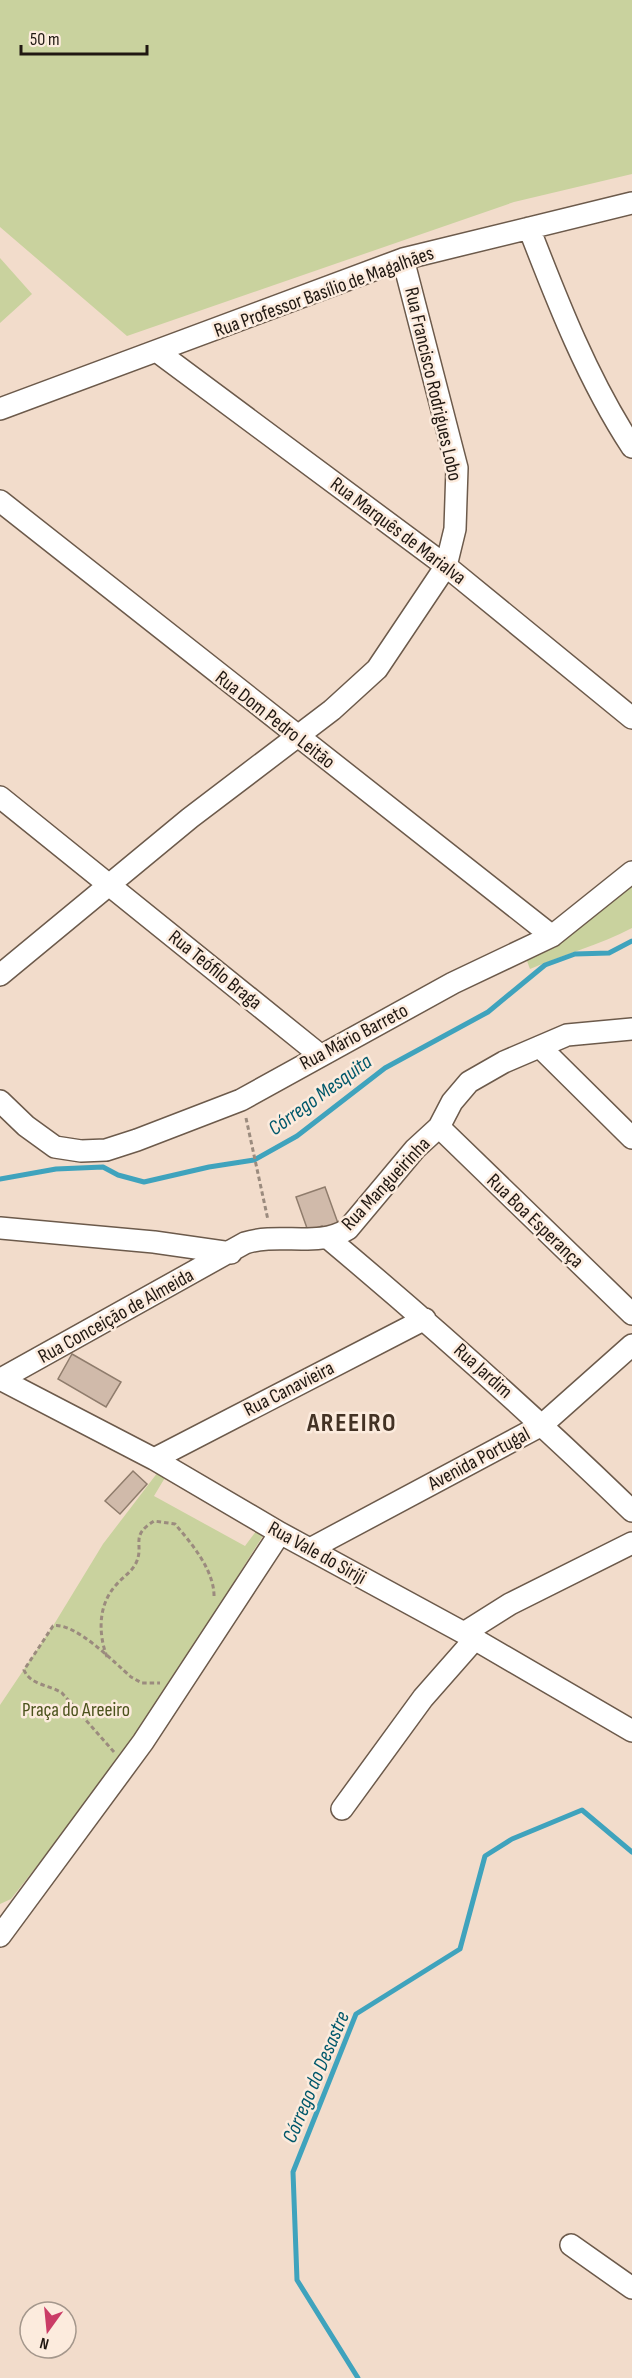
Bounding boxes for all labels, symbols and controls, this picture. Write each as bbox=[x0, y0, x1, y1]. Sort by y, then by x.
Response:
scale bar bbox=[21, 18, 147, 56]
text: 50 m bbox=[30, 29, 60, 50]
street label: Rua Professor Basílio de Magalhães bbox=[211, 241, 437, 343]
street label: Rua Francisco Rodrigues Lobo bbox=[399, 285, 467, 483]
street label: Rua Marquês de Marialva bbox=[325, 472, 471, 590]
street label: Rua Dom Pedro Leitão bbox=[210, 666, 340, 774]
street label: Rua Teófilo Braga bbox=[164, 925, 266, 1015]
street label: Rua Mário Barreto bbox=[296, 998, 412, 1076]
water label: Córrego Mesquita bbox=[263, 1049, 377, 1141]
street label: Rua Mangueirinha bbox=[337, 1132, 435, 1236]
street label: Rua Boa Esperança bbox=[482, 1169, 588, 1273]
street label: Rua Conceição de Almeida bbox=[34, 1263, 198, 1369]
street label: Rua Jardim bbox=[449, 1338, 517, 1404]
street label: Rua Canavieira bbox=[240, 1356, 338, 1422]
district label: AREEIRO bbox=[306, 1408, 397, 1439]
street label: Avenida Portugal bbox=[423, 1422, 534, 1496]
street label: Rua Vale do Siriji bbox=[264, 1516, 370, 1590]
park label: Praça do Areeiro bbox=[22, 1698, 130, 1722]
water label: Córrego do Desastre bbox=[277, 2007, 355, 2147]
north arrow bbox=[18, 2300, 78, 2360]
text: N bbox=[38, 2333, 51, 2353]

